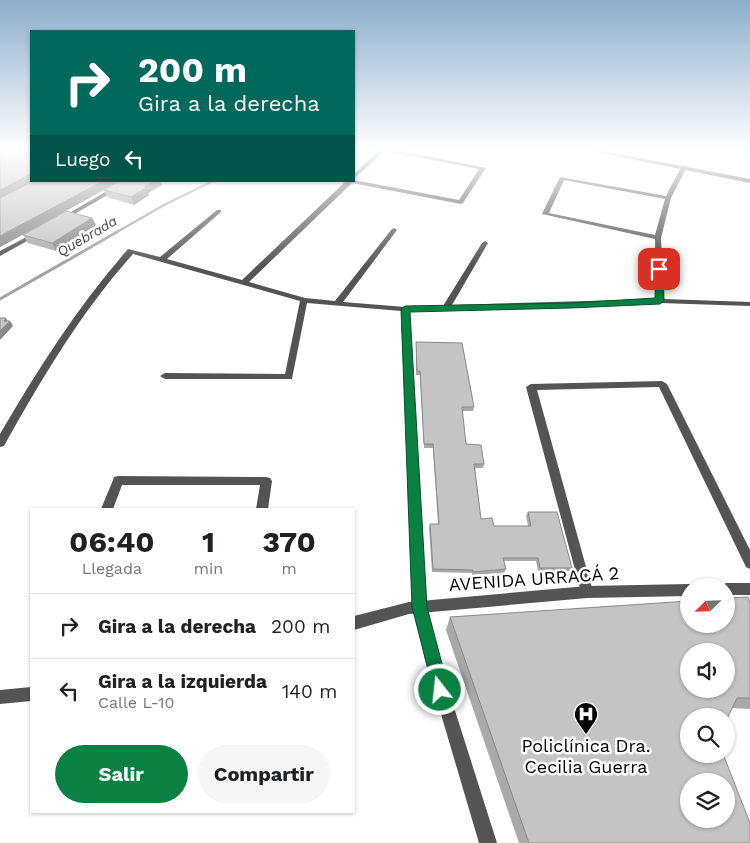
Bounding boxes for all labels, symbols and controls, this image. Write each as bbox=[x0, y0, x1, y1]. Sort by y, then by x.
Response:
text: 200 m bbox=[138, 49, 247, 91]
icon: right bbox=[55, 50, 120, 115]
text: Gira a la derecha bbox=[138, 91, 320, 116]
icon: left bbox=[120, 145, 148, 173]
text: Luego bbox=[55, 148, 110, 171]
water label: Quebrada bbox=[54, 212, 120, 260]
pin bbox=[638, 248, 680, 290]
icon: arrive bbox=[645, 255, 673, 283]
text: 06:40 bbox=[69, 524, 155, 559]
text: 1 bbox=[202, 524, 215, 559]
text: 370 bbox=[262, 524, 316, 559]
text: Llegada bbox=[82, 559, 142, 578]
text: min bbox=[194, 559, 223, 578]
text: m bbox=[281, 559, 297, 578]
street label: AVENIDA URRACÁ 2 bbox=[448, 562, 620, 595]
north arrow bbox=[680, 578, 735, 632]
map controls bbox=[680, 578, 735, 828]
icon: right bbox=[55, 612, 83, 640]
text: Gira a la derecha bbox=[98, 615, 256, 638]
text: 200 m bbox=[271, 615, 330, 638]
button: sound bbox=[680, 643, 735, 698]
position arrow bbox=[413, 663, 465, 715]
text: Gira a la izquierda bbox=[98, 670, 267, 693]
icon: left bbox=[55, 677, 83, 705]
text: 140 m bbox=[282, 680, 337, 703]
text: Calle L-10 bbox=[98, 693, 174, 712]
hospital icon: Policlínica Dra. Cecilia Guerra bbox=[573, 701, 599, 735]
button: search bbox=[680, 708, 735, 763]
place label: Policlínica Dra. Cecilia Guerra bbox=[521, 735, 651, 777]
button: Salir bbox=[55, 745, 188, 803]
button: Compartir bbox=[198, 745, 330, 803]
button: layers bbox=[680, 773, 735, 828]

